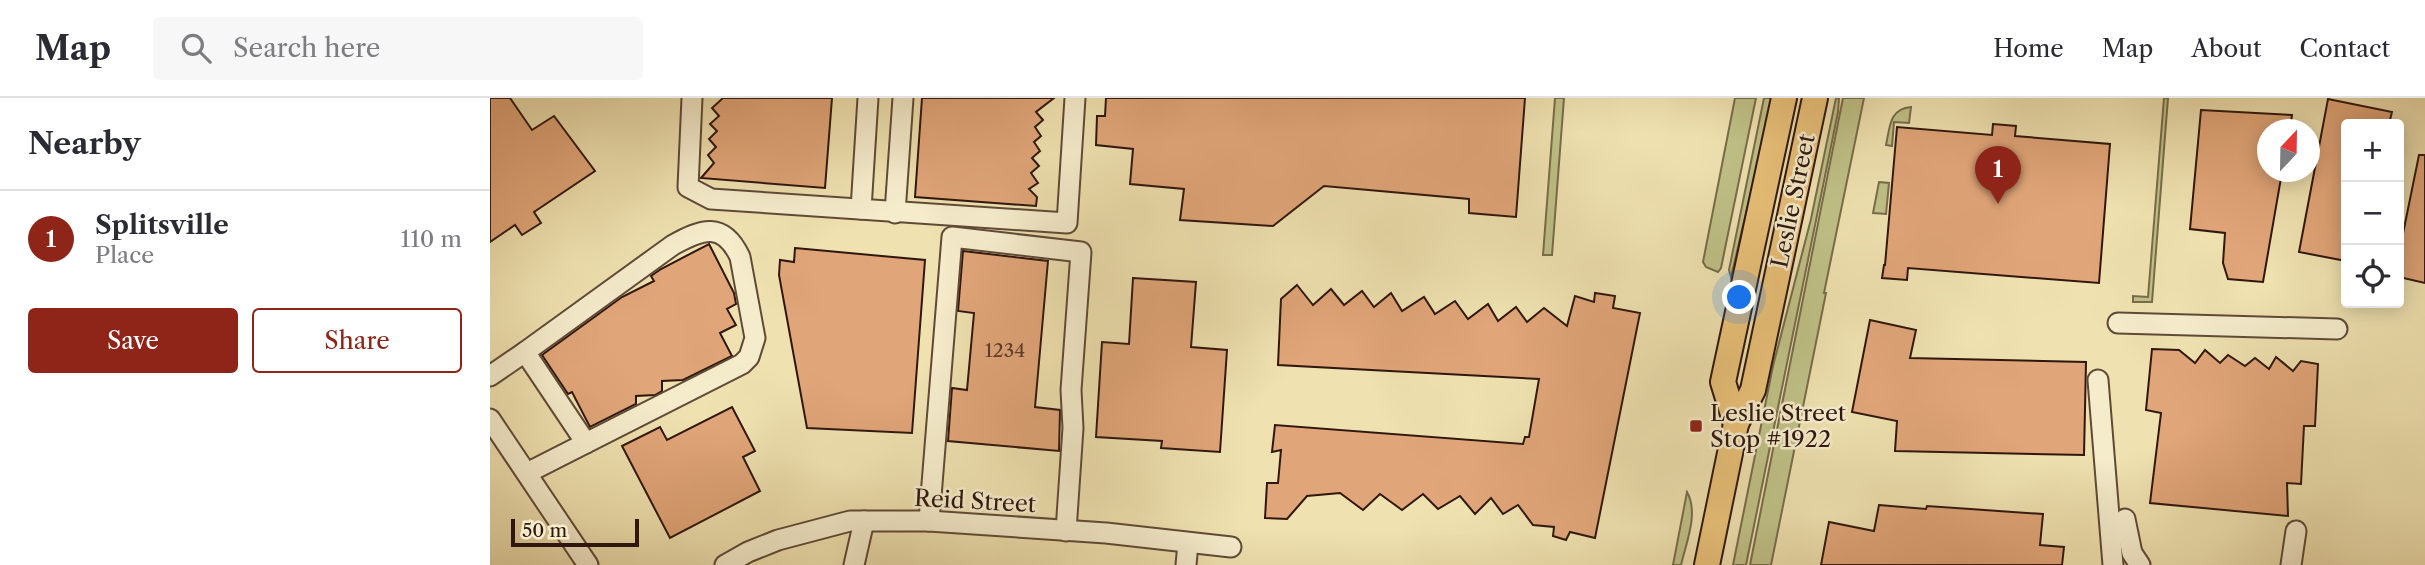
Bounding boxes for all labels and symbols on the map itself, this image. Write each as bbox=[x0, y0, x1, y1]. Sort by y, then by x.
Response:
north arrow bbox=[2257, 119, 2320, 182]
street label: Leslie Street bbox=[1765, 132, 1821, 270]
pin: 1 bbox=[1975, 146, 2021, 204]
your location bbox=[1722, 280, 1756, 314]
house number: 1234 bbox=[985, 339, 1025, 362]
place label: Leslie Street Stop #1922 bbox=[1710, 399, 1846, 453]
marker: Leslie Street Stop #1922 bbox=[1688, 418, 1704, 434]
street label: Reid Street bbox=[913, 484, 1037, 518]
scale bar bbox=[511, 516, 639, 548]

